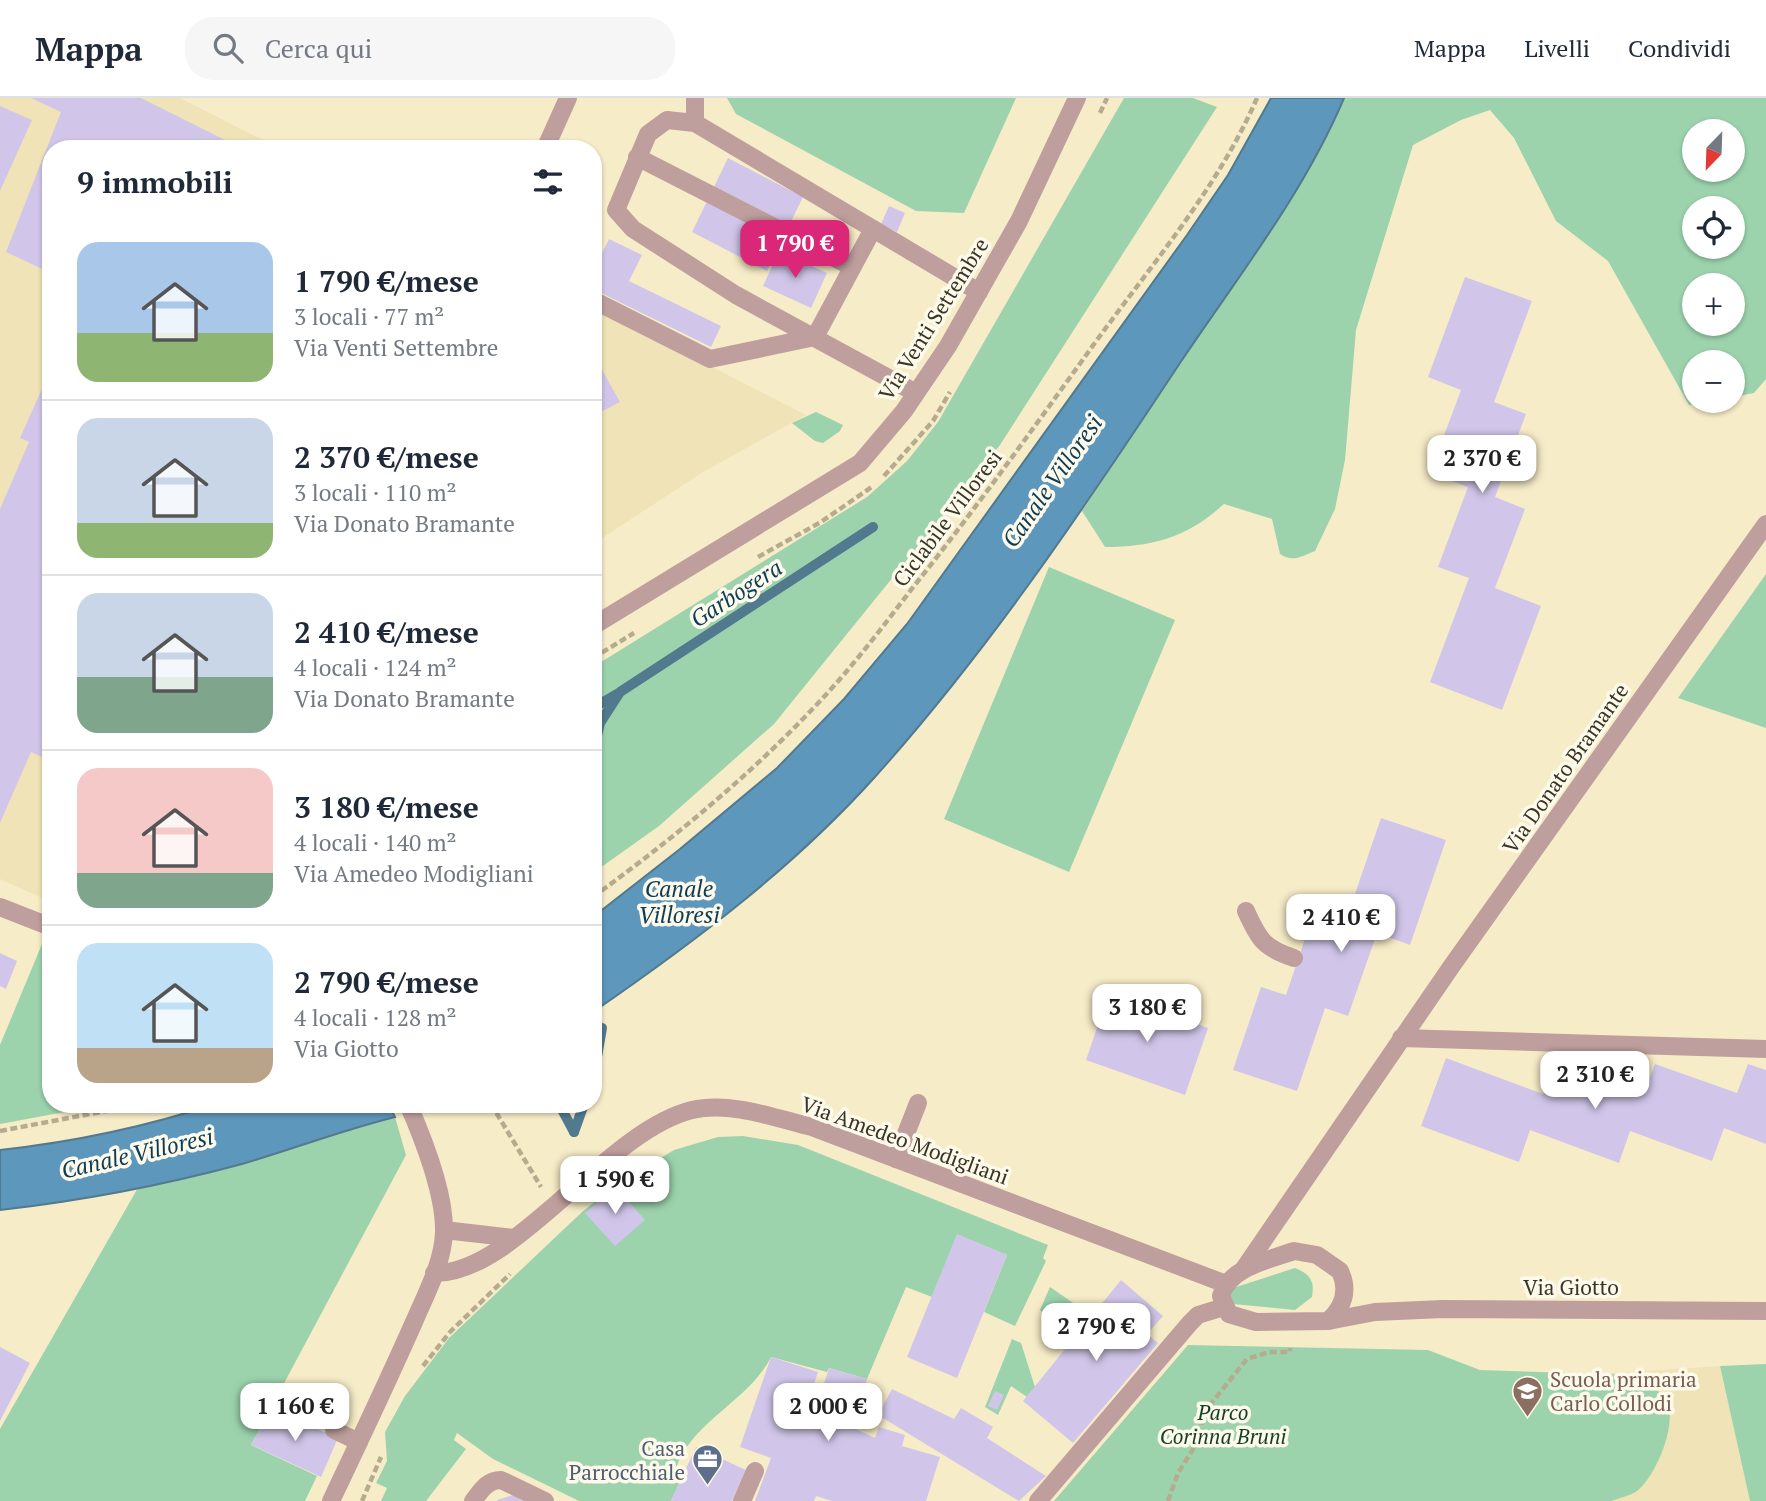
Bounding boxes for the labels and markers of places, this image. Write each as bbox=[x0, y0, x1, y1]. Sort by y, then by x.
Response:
pin: 1 790 € bbox=[730, 220, 860, 280]
pin: 2 370 € bbox=[1417, 436, 1547, 495]
pin: 2 410 € bbox=[1276, 894, 1406, 954]
pin: 3 180 € bbox=[1082, 984, 1212, 1044]
pin: 2 310 € bbox=[1530, 1052, 1660, 1111]
pin: 1 590 € bbox=[550, 1156, 680, 1216]
pin: 2 790 € bbox=[1031, 1304, 1161, 1363]
place label: Scuola primaria Carlo Collodi bbox=[1550, 1365, 1697, 1417]
school or university icon: Scuola primaria Carlo Collodi bbox=[1510, 1374, 1544, 1418]
pin: 1 160 € bbox=[230, 1384, 360, 1443]
pin: 2 000 € bbox=[763, 1384, 893, 1443]
place label: Casa Parrocchiale bbox=[569, 1434, 685, 1486]
office icon: Casa Parrocchiale bbox=[691, 1443, 725, 1487]

